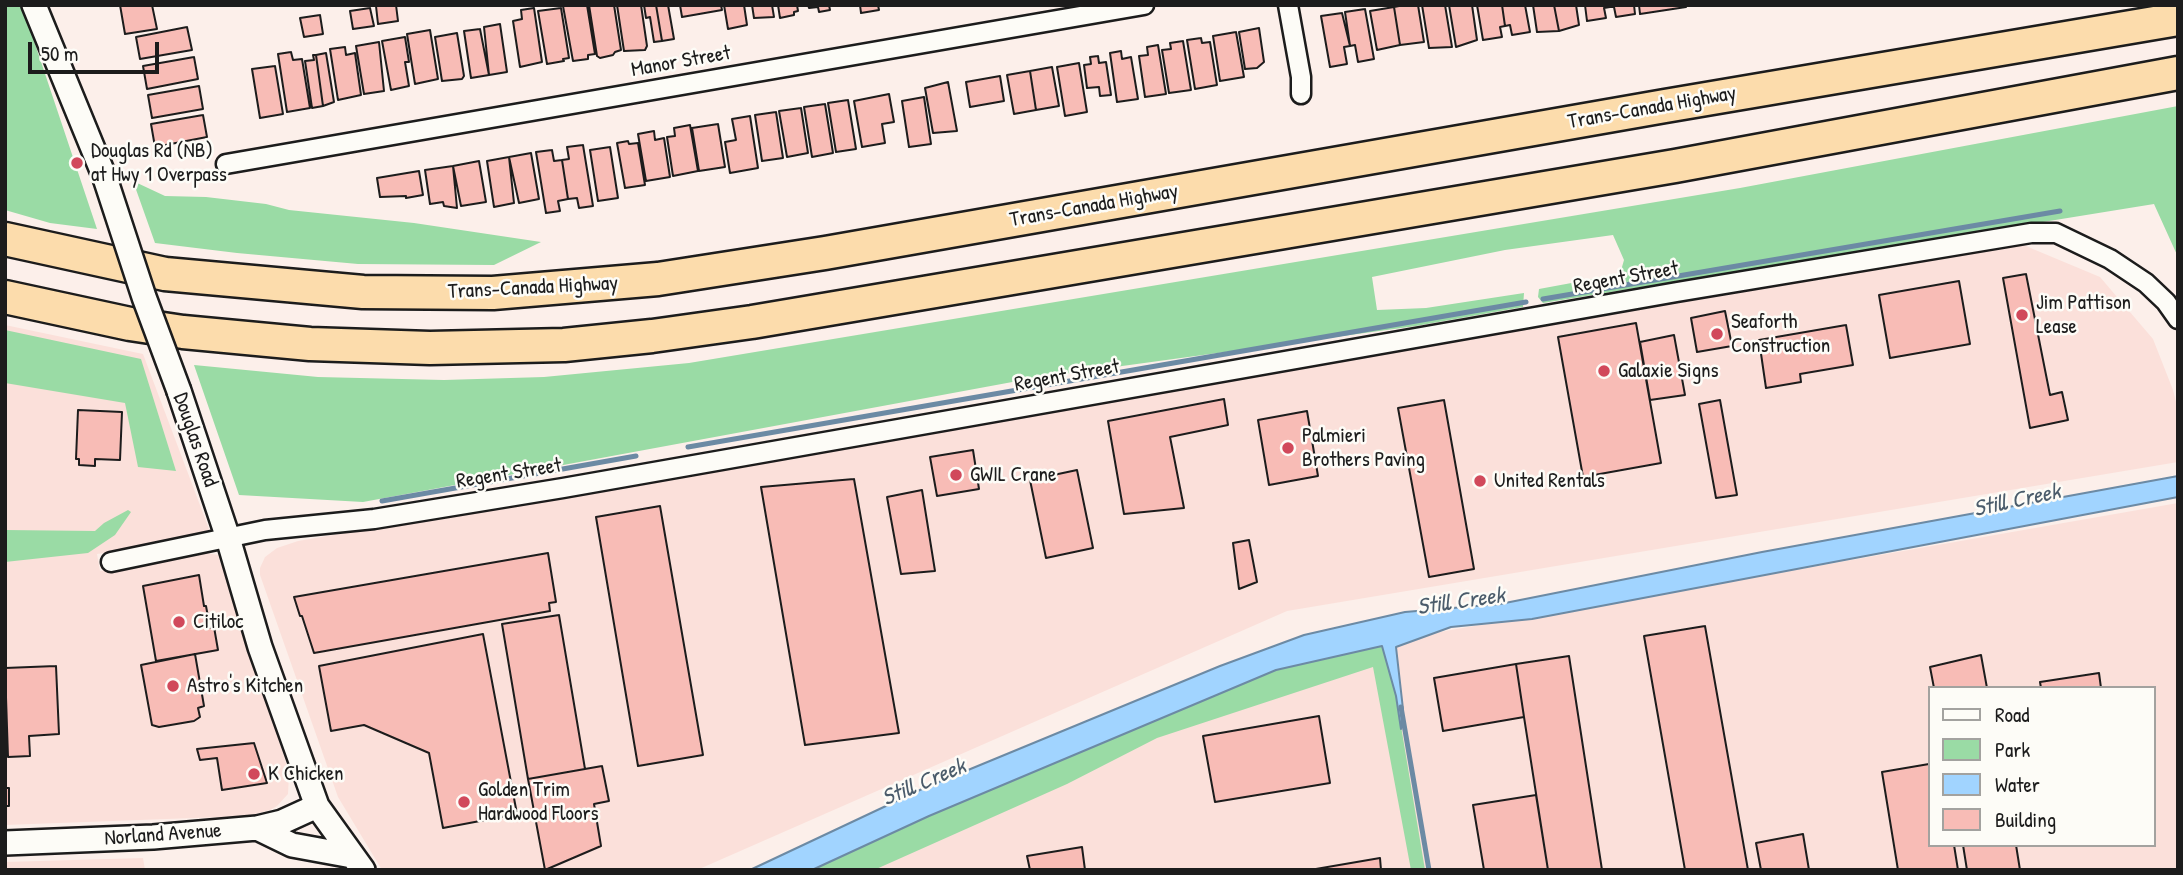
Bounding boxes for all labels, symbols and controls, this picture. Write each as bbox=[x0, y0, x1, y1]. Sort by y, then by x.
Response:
scale bar bbox=[32, 28, 163, 72]
text: 50 m bbox=[41, 39, 78, 68]
street label: Manor Street bbox=[629, 41, 733, 83]
street label: Trans-Canada Highway bbox=[1566, 81, 1738, 135]
place label: Douglas Rd (NB) at Hwy 1 Overpass bbox=[91, 138, 227, 188]
marker: Douglas Rd (NB) at Hwy 1 Overpass bbox=[69, 155, 85, 171]
street label: Trans-Canada Highway bbox=[1008, 179, 1180, 233]
street label: Regent Street bbox=[1572, 256, 1680, 300]
street label: Trans-Canada Highway bbox=[447, 271, 619, 305]
place label: Jim Pattison Lease bbox=[2036, 290, 2131, 340]
marker: Jim Pattison Lease bbox=[2014, 307, 2030, 323]
place label: Seaforth Construction bbox=[1731, 309, 1830, 359]
marker: Seaforth Construction bbox=[1709, 326, 1725, 342]
street label: Regent Street bbox=[1013, 354, 1121, 398]
place label: Galaxie Signs bbox=[1618, 358, 1719, 384]
marker: Galaxie Signs bbox=[1596, 363, 1612, 379]
street label: Douglas Road bbox=[167, 390, 223, 490]
place label: Palmieri Brothers Paving bbox=[1302, 423, 1425, 473]
marker: Palmieri Brothers Paving bbox=[1280, 440, 1296, 456]
street label: Regent Street bbox=[455, 453, 563, 495]
place label: GWIL Crane bbox=[970, 462, 1056, 488]
marker: GWIL Crane bbox=[948, 467, 964, 483]
place label: United Rentals bbox=[1494, 468, 1605, 494]
marker: United Rentals bbox=[1472, 473, 1488, 489]
water label: Still Creek bbox=[1971, 478, 2063, 524]
water label: Still Creek bbox=[1415, 582, 1507, 622]
place label: Citiloc bbox=[193, 609, 243, 635]
marker: Citiloc bbox=[171, 614, 187, 630]
place label: Astro's Kitchen bbox=[187, 673, 303, 699]
marker: Astro's Kitchen bbox=[165, 678, 181, 694]
legend bbox=[1927, 686, 2155, 847]
text: Road bbox=[1995, 700, 2029, 729]
text: Park bbox=[1995, 735, 2030, 764]
water label: Still Creek bbox=[878, 753, 970, 813]
place label: K Chicken bbox=[268, 761, 344, 787]
marker: K Chicken bbox=[246, 766, 262, 782]
text: Water bbox=[1995, 770, 2040, 799]
place label: Golden Trim Hardwood Floors bbox=[478, 777, 599, 827]
marker: Golden Trim Hardwood Floors bbox=[456, 794, 472, 810]
text: Building bbox=[1995, 805, 2056, 834]
street label: Norland Avenue bbox=[104, 818, 222, 852]

